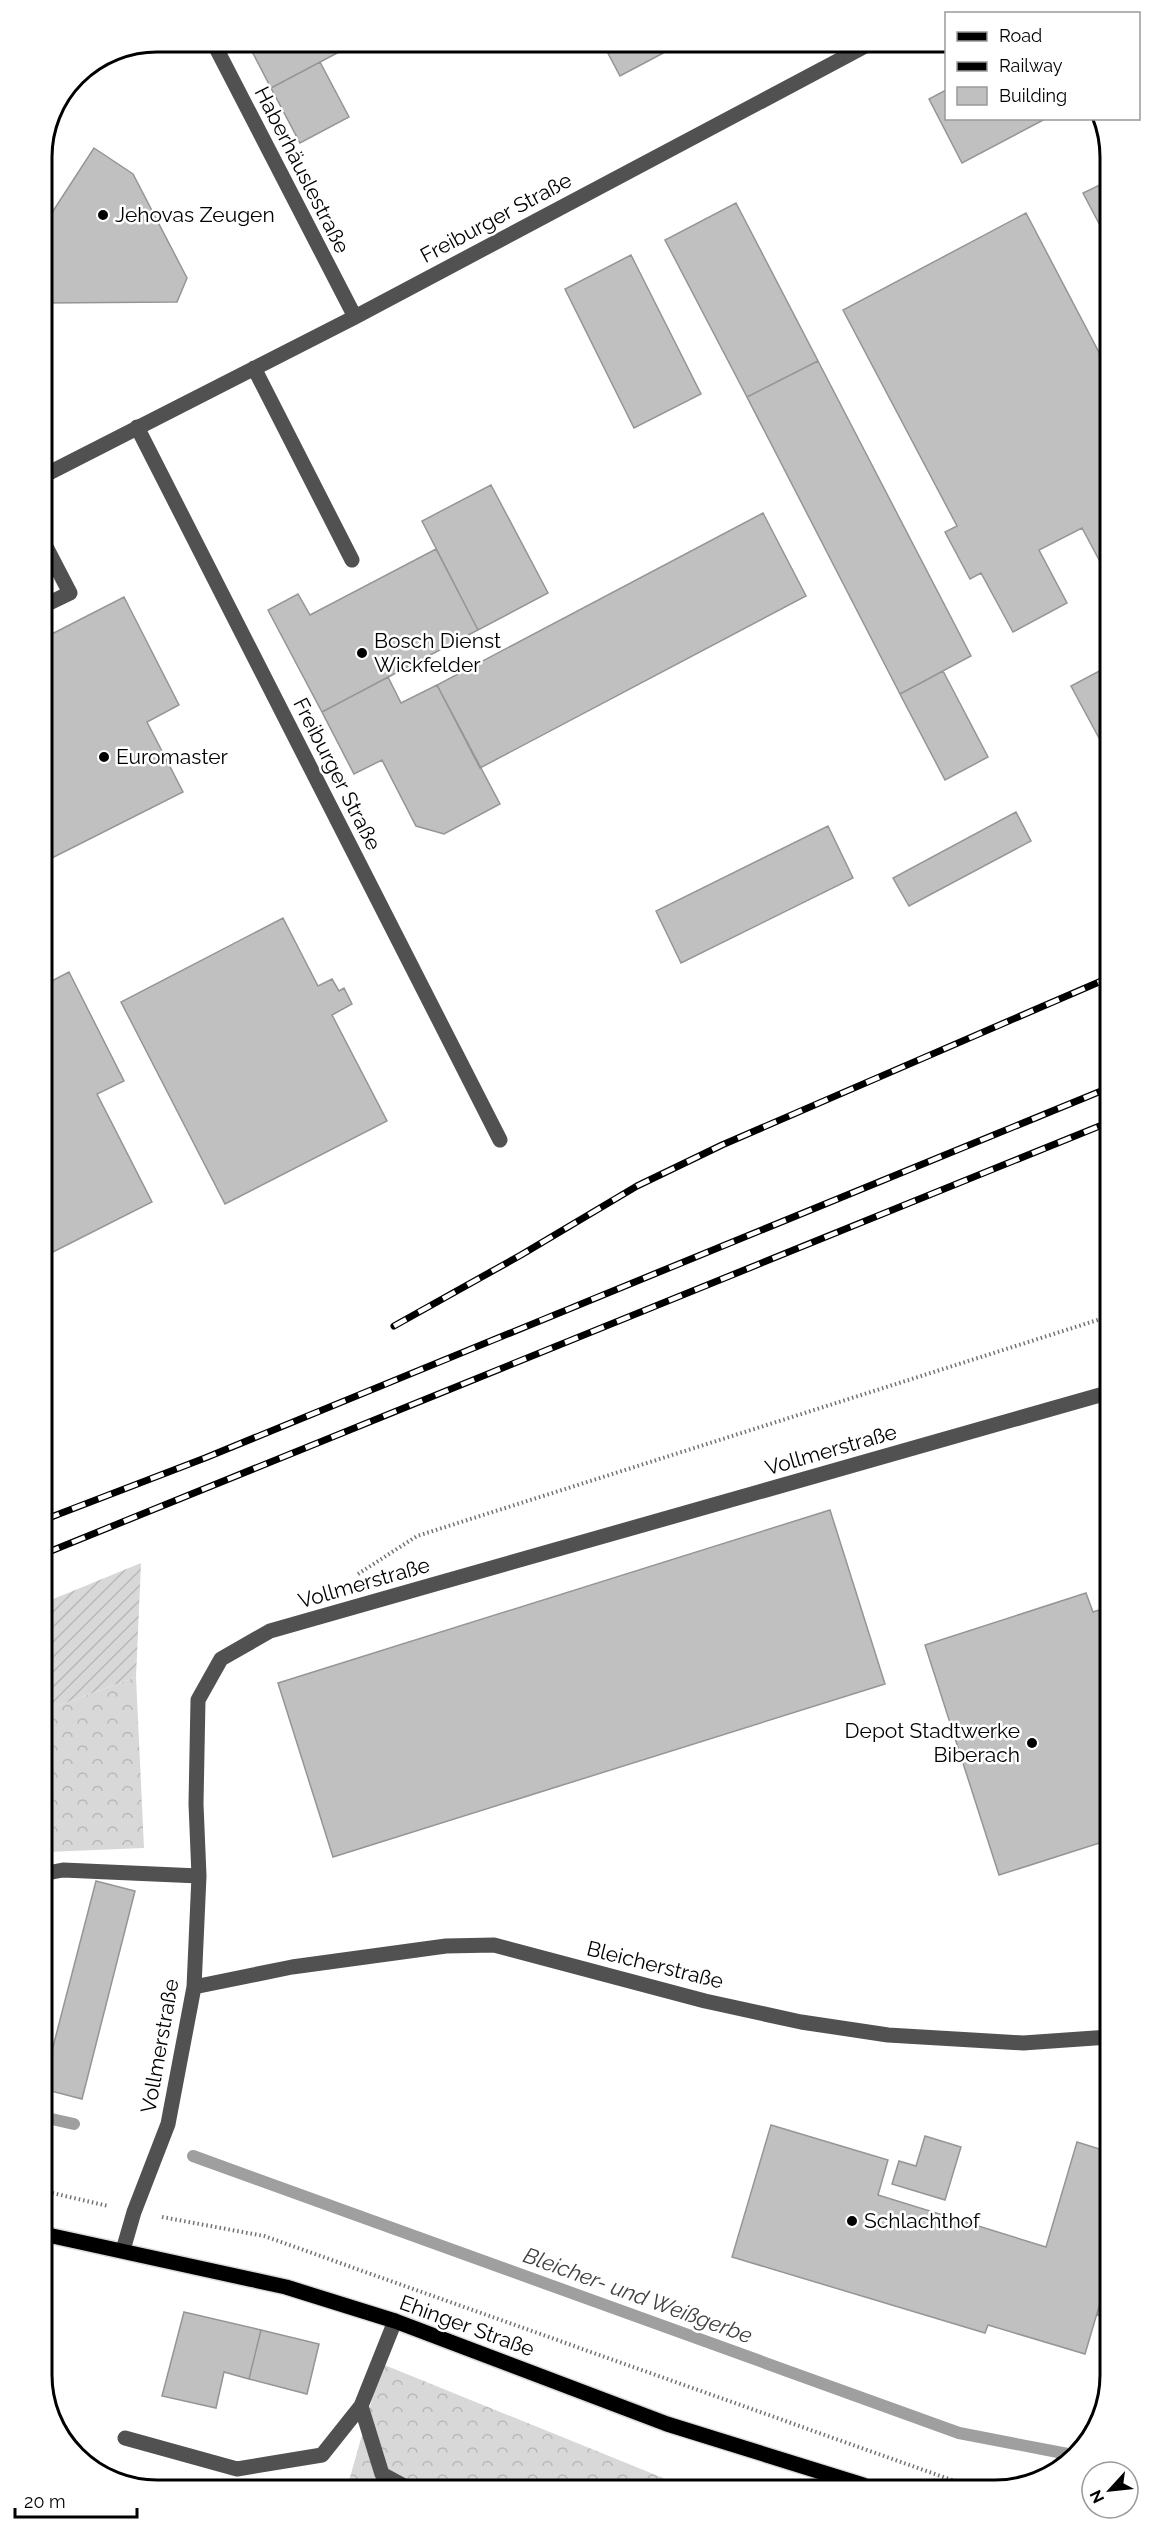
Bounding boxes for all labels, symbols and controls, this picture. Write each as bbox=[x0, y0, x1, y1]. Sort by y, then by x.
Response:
legend bbox=[945, 12, 1140, 120]
text: Road bbox=[999, 25, 1042, 46]
text: Railway bbox=[999, 55, 1063, 76]
street label: Haberhäuslestraße bbox=[250, 82, 355, 257]
text: Building bbox=[999, 85, 1067, 106]
street label: Freiburger Straße bbox=[416, 167, 576, 268]
place label: Jehovas Zeugen bbox=[115, 202, 275, 227]
marker: Jehovas Zeugen bbox=[96, 208, 110, 222]
place label: Bosch Dienst Wickfelder bbox=[374, 628, 501, 677]
marker: Bosch Dienst Wickfelder bbox=[355, 646, 369, 660]
street label: Freiburger Straße bbox=[288, 693, 387, 854]
place label: Euromaster bbox=[116, 744, 229, 769]
marker: Euromaster bbox=[97, 750, 111, 764]
street label: Vollmerstraße bbox=[762, 1419, 899, 1480]
street label: Vollmerstraße bbox=[295, 1552, 432, 1613]
place label: Depot Stadtwerke Biberach bbox=[845, 1718, 1020, 1767]
marker: Depot Stadtwerke Biberach bbox=[1025, 1736, 1039, 1750]
street label: Bleicherstraße bbox=[584, 1935, 726, 1994]
street label: Vollmerstraße bbox=[135, 1977, 184, 2115]
place label: Schlachthof bbox=[864, 2208, 981, 2233]
marker: Schlachthof bbox=[845, 2214, 859, 2228]
water label: Bleicher- und Weißgerbe bbox=[520, 2241, 756, 2349]
street label: Ehinger Straße bbox=[396, 2290, 538, 2362]
north arrow bbox=[1080, 2460, 1140, 2520]
scale bar bbox=[15, 2481, 136, 2519]
text: N bbox=[1086, 2487, 1108, 2506]
text: 20 m bbox=[24, 2491, 66, 2512]

